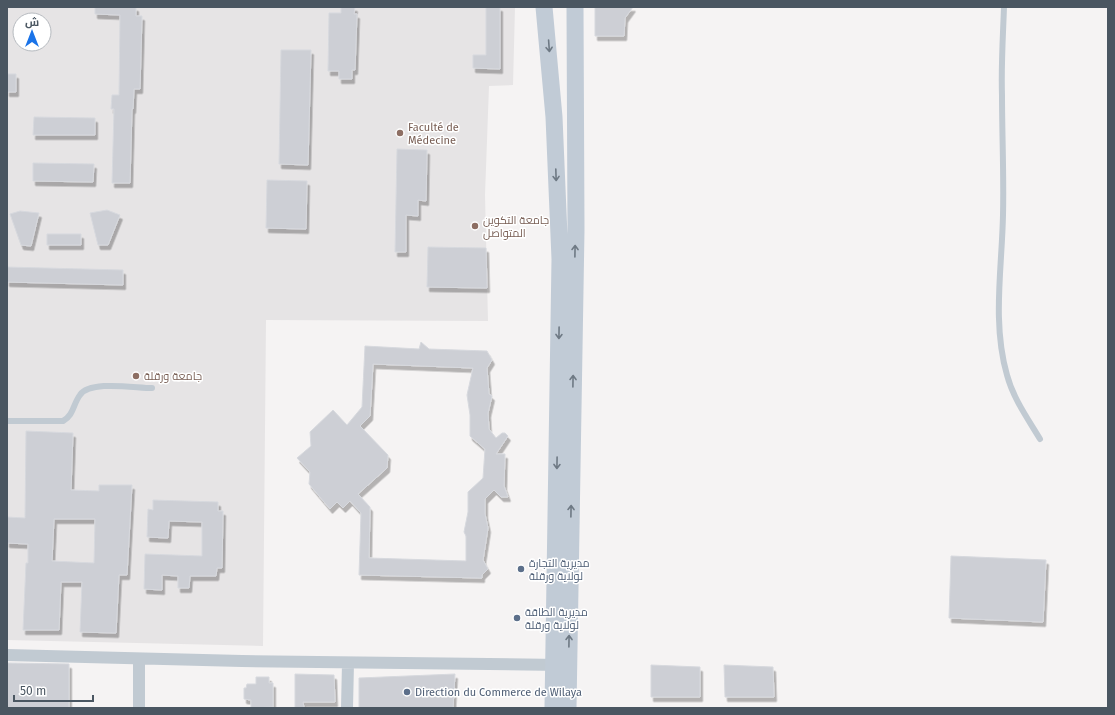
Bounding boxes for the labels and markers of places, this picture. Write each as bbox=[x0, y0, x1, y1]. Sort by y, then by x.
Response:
place label: Faculté de Médecine bbox=[408, 121, 459, 147]
marker: Faculté de Médecine bbox=[395, 128, 405, 138]
place label: جامعة التكوين المتواصل bbox=[483, 214, 549, 240]
marker: جامعة التكوين المتواصل bbox=[470, 221, 480, 231]
place label: جامعة ورقلة bbox=[144, 370, 202, 383]
marker: جامعة ورقلة bbox=[131, 371, 141, 381]
place label: مديرية التجارة لولاية ورقلة bbox=[529, 557, 590, 583]
marker: مديرية التجارة لولاية ورقلة bbox=[516, 564, 526, 574]
place label: مديرية الطاقة لولاية ورقلة bbox=[525, 606, 588, 632]
marker: مديرية الطاقة لولاية ورقلة bbox=[512, 613, 522, 623]
place label: Direction du Commerce de Wilaya bbox=[415, 686, 582, 699]
marker: Direction du Commerce de Wilaya bbox=[402, 687, 412, 697]

